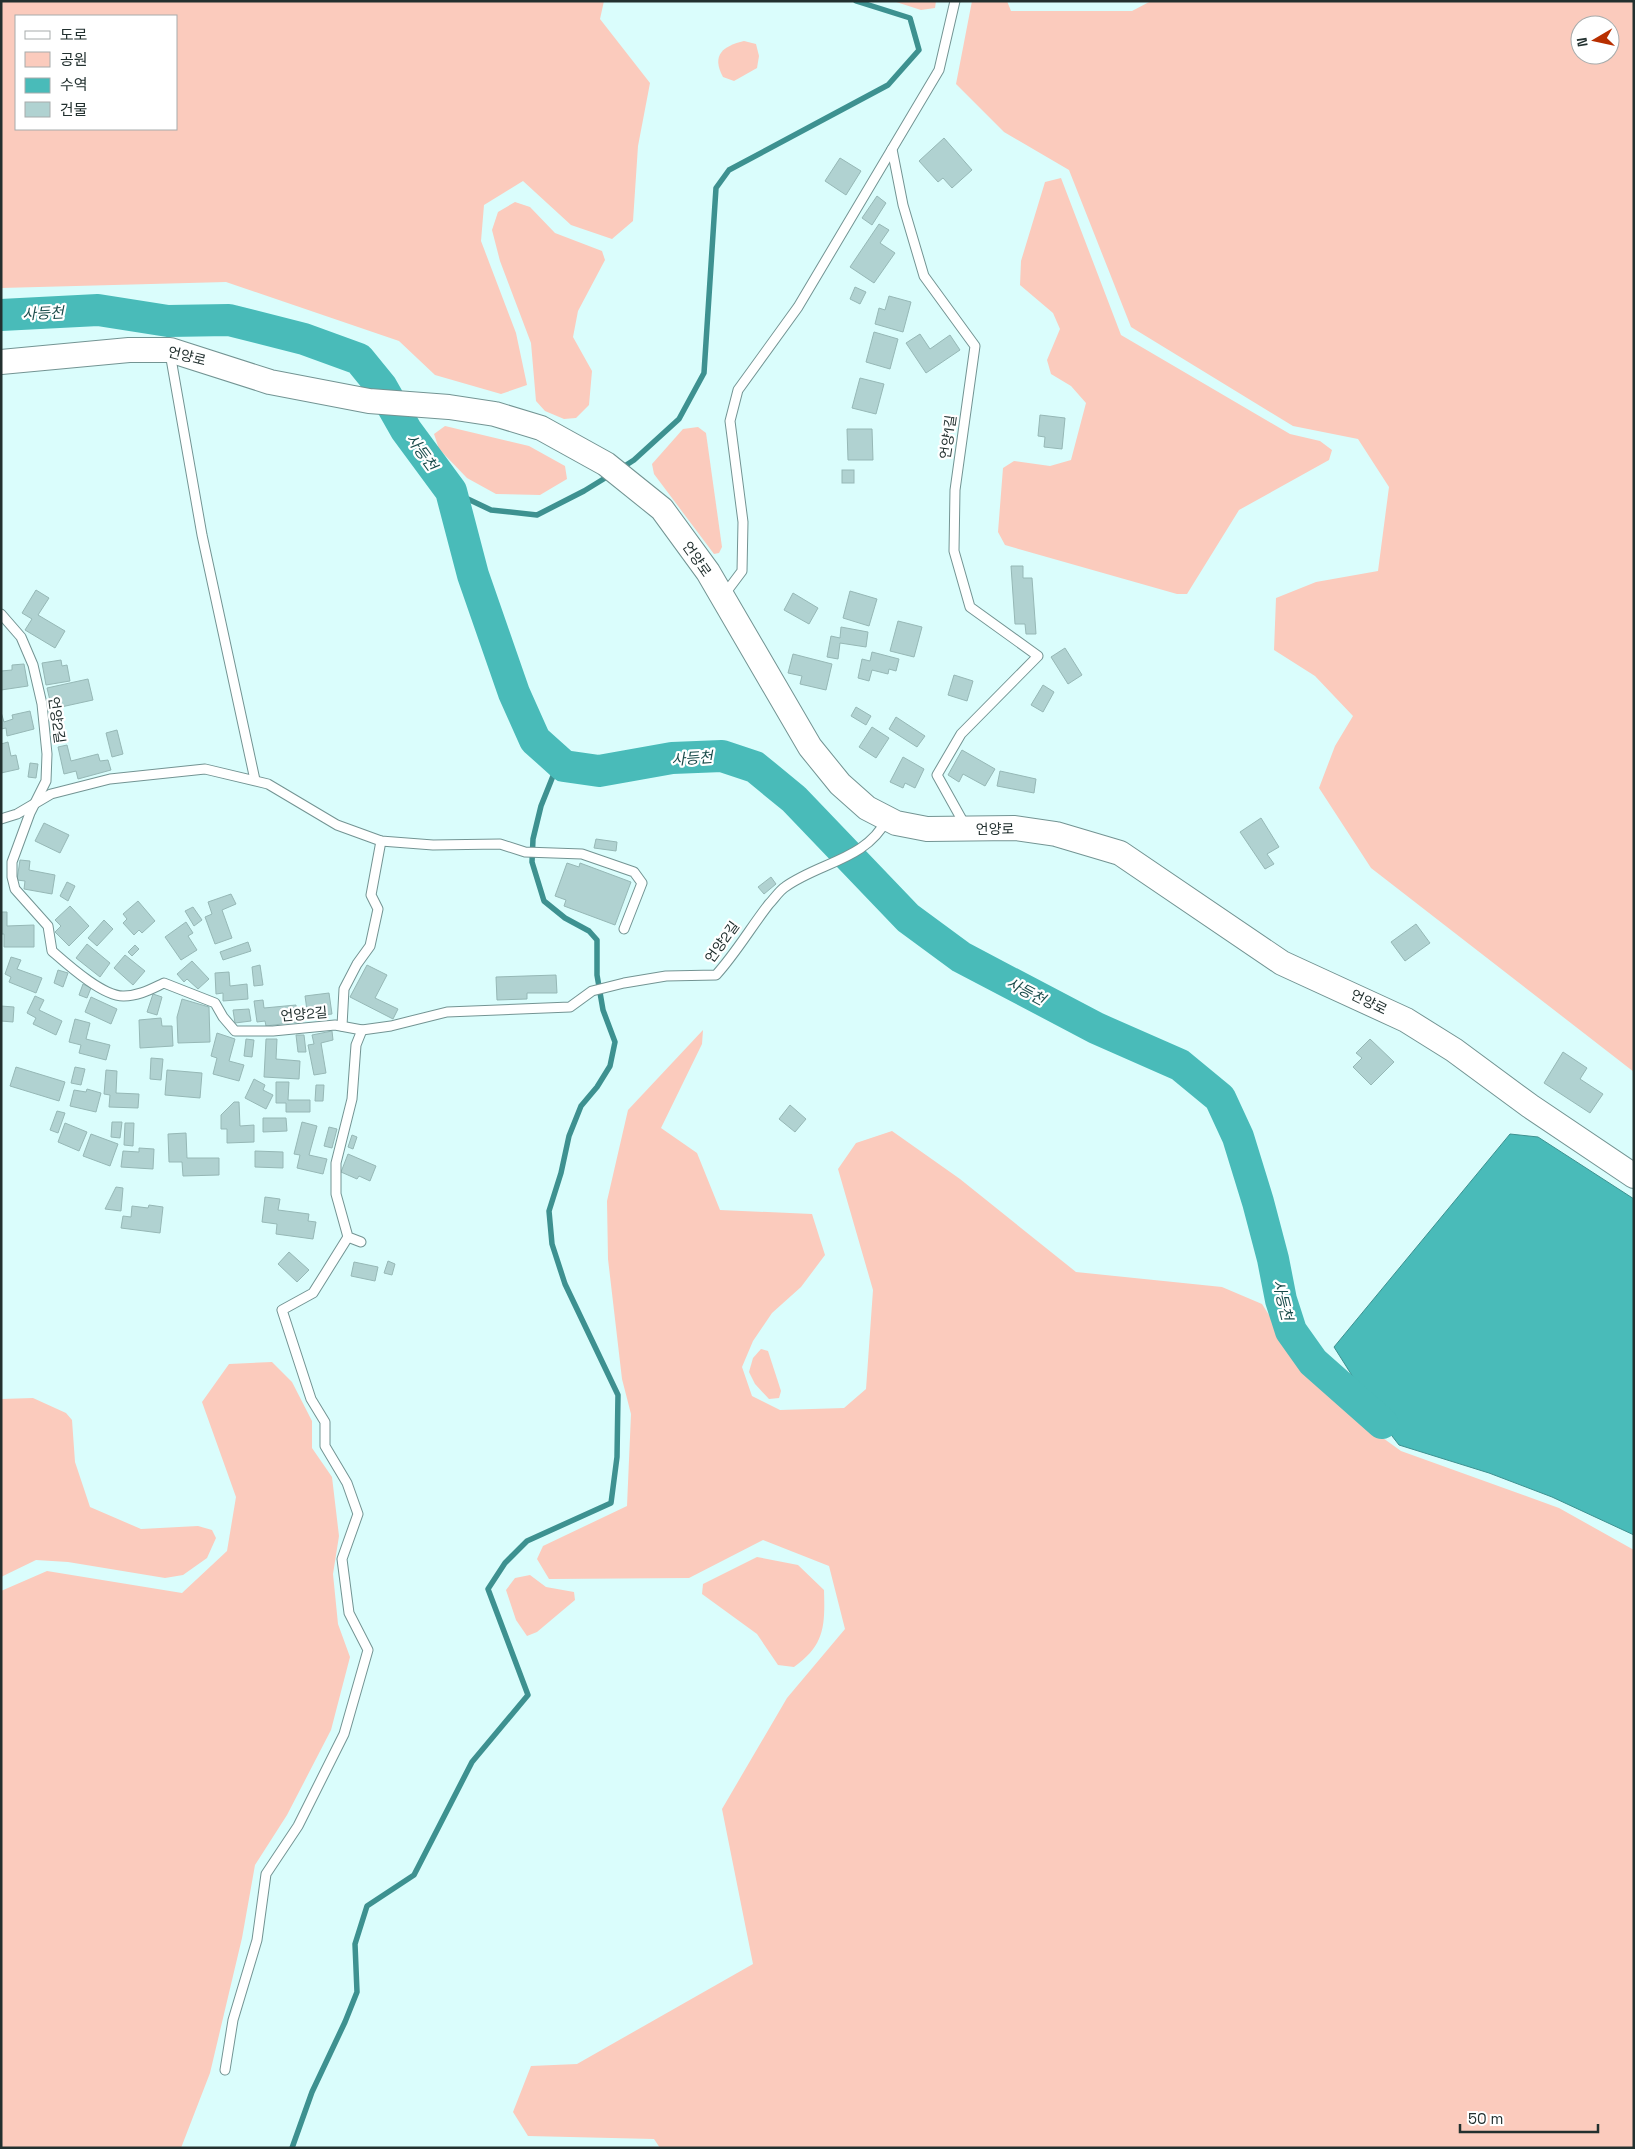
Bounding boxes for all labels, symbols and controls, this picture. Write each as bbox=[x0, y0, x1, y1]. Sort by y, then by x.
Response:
legend bbox=[15, 15, 178, 130]
north arrow bbox=[1570, 15, 1620, 65]
text: 도로 bbox=[60, 25, 88, 44]
text: N bbox=[1573, 36, 1592, 48]
text: 공원 bbox=[60, 50, 88, 69]
text: 수역 bbox=[60, 75, 88, 94]
text: 건물 bbox=[60, 100, 88, 119]
water label: 사등천 bbox=[22, 302, 66, 324]
street label: 언양로 bbox=[166, 343, 208, 369]
street label: 언양1길 bbox=[936, 414, 960, 460]
water label: 사등천 bbox=[402, 430, 443, 476]
street label: 언양로 bbox=[679, 538, 716, 580]
street label: 언양2길 bbox=[45, 695, 69, 745]
water label: 사등천 bbox=[671, 747, 716, 769]
street label: 언양로 bbox=[976, 820, 1015, 838]
street label: 언양2길 bbox=[701, 918, 743, 966]
water label: 사등천 bbox=[1003, 973, 1051, 1010]
street label: 언양로 bbox=[1348, 985, 1390, 1019]
street label: 언양2길 bbox=[280, 1003, 328, 1025]
water label: 사등천 bbox=[1269, 1278, 1298, 1325]
scale bar bbox=[1460, 2102, 1598, 2134]
text: 50 m bbox=[1468, 2109, 1503, 2128]

